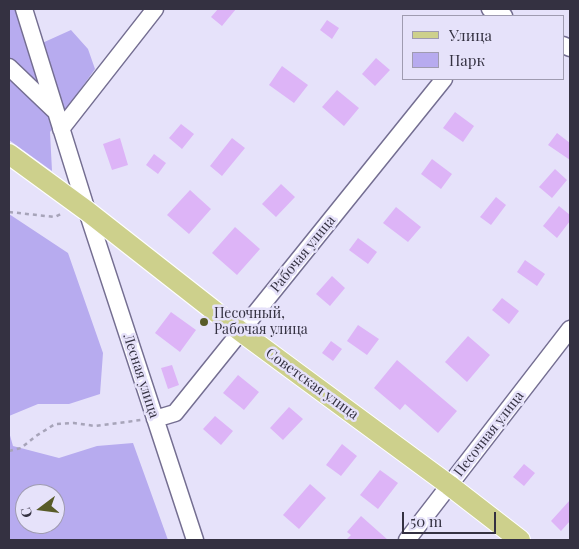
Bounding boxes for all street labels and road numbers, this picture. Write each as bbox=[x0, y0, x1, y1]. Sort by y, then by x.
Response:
street label: Рабочая улица bbox=[267, 212, 339, 296]
street label: Лесная улица bbox=[119, 332, 163, 420]
street label: Советская улица bbox=[262, 345, 362, 423]
street label: Песочная улица bbox=[450, 388, 528, 480]

